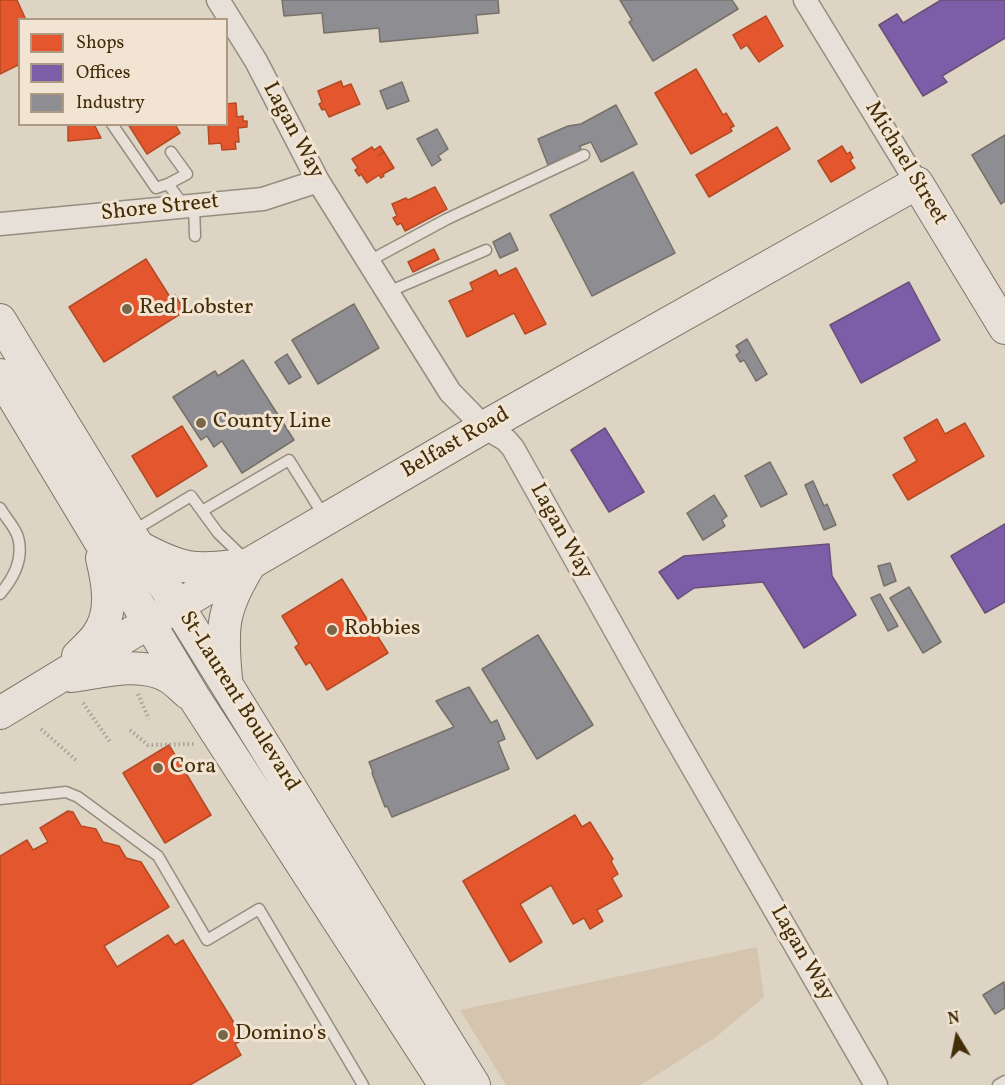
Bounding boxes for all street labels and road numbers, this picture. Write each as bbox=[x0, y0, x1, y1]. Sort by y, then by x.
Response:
street label: Lagan Way bbox=[256, 78, 328, 184]
street label: Michael Street bbox=[858, 97, 952, 231]
street label: Shore Street bbox=[100, 190, 220, 228]
street label: Belfast Road bbox=[397, 402, 515, 486]
street label: Lagan Way bbox=[523, 479, 597, 585]
street label: St-Laurent Boulevard bbox=[172, 607, 304, 797]
street label: Lagan Way bbox=[763, 902, 839, 1006]

